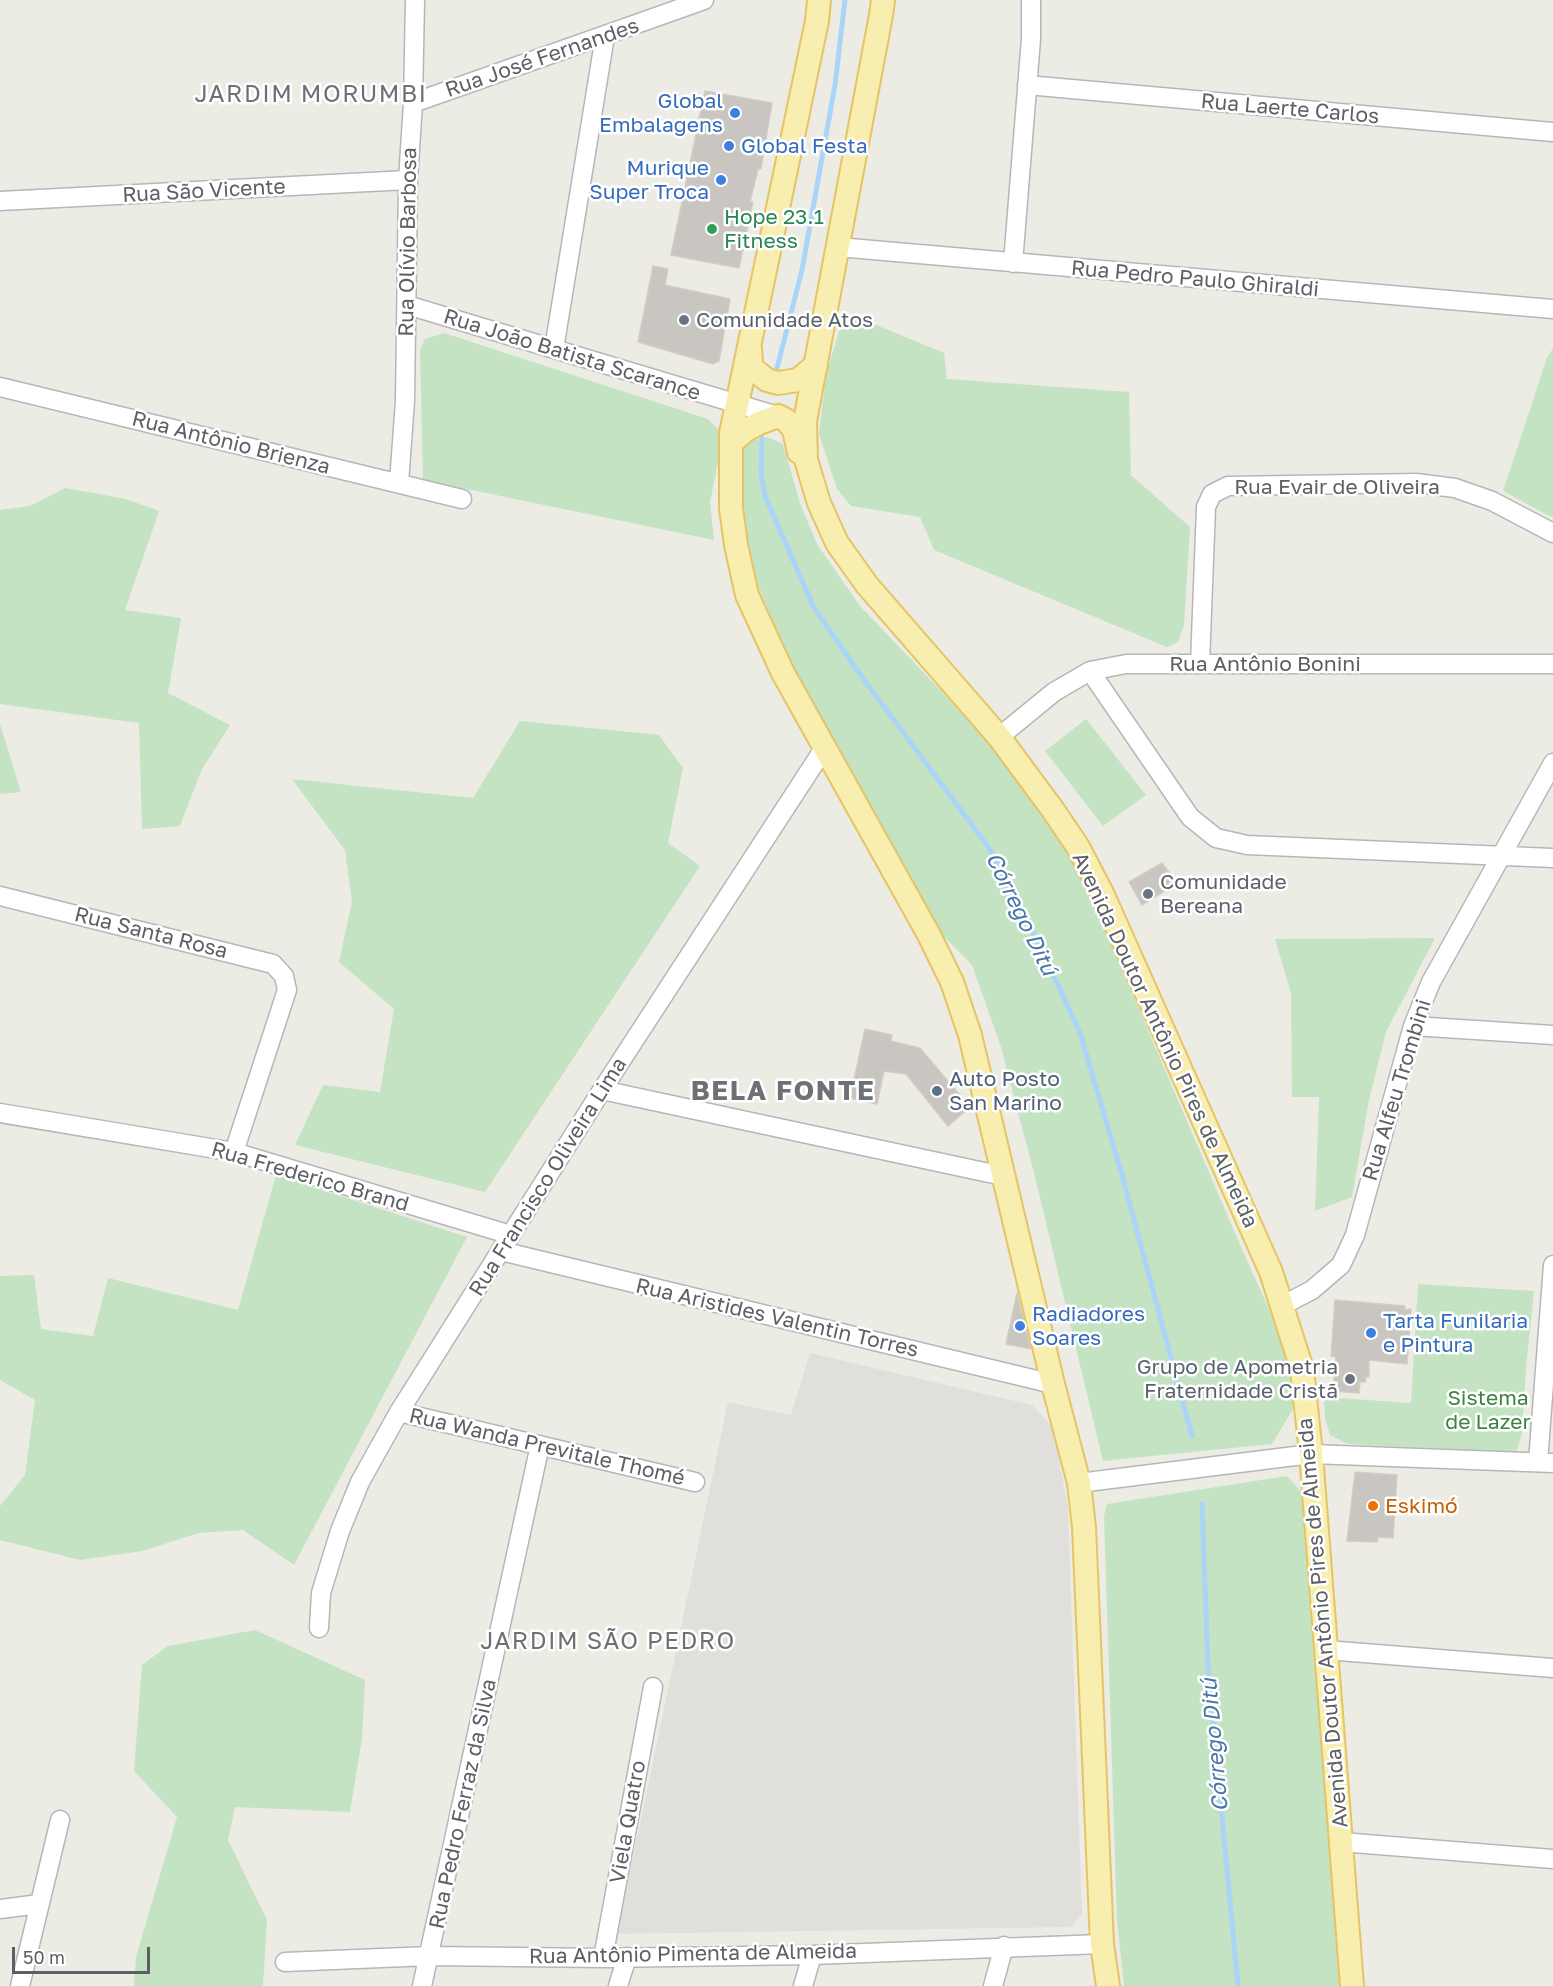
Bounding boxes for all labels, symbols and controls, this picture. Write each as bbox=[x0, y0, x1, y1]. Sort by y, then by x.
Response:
street label: Rua José Fernandes bbox=[442, 13, 642, 103]
district label: JARDIM MORUMBI bbox=[194, 80, 428, 108]
place label: Global Embalagens bbox=[599, 88, 723, 138]
street label: Rua Laerte Carlos bbox=[1200, 89, 1380, 129]
marker: Global Embalagens bbox=[728, 106, 742, 120]
place label: Global Festa bbox=[741, 133, 868, 159]
marker: Global Festa bbox=[722, 139, 736, 153]
street label: Rua Olívio Barbosa bbox=[394, 147, 422, 337]
place label: Murique Super Troca bbox=[589, 155, 709, 205]
marker: Murique Super Troca bbox=[714, 173, 728, 187]
street label: Rua São Vicente bbox=[122, 174, 286, 208]
place label: Hope 23.1 Fitness bbox=[724, 204, 824, 254]
marker: Hope 23.1 Fitness bbox=[705, 222, 719, 236]
street label: Rua Pedro Paulo Ghiraldi bbox=[1070, 256, 1320, 302]
street label: Rua João Batista Scarance bbox=[441, 304, 703, 406]
place label: Comunidade Atos bbox=[696, 307, 873, 333]
marker: Comunidade Atos bbox=[677, 313, 691, 327]
street label: Rua Antônio Brienza bbox=[129, 406, 333, 480]
street label: Rua Evair de Oliveira bbox=[1234, 474, 1440, 500]
street label: Rua Antônio Bonini bbox=[1169, 651, 1361, 677]
water label: Córrego Ditú bbox=[980, 848, 1062, 980]
street label: Avenida Doutor Antônio Pires de Almeida bbox=[1067, 848, 1263, 1232]
place label: Comunidade Bereana bbox=[1160, 869, 1287, 919]
marker: Comunidade Bereana bbox=[1141, 887, 1155, 901]
street label: Rua Santa Rosa bbox=[72, 902, 230, 964]
street label: Rua Alfeu Trombini bbox=[1357, 996, 1437, 1184]
street label: Rua Francisco Oliveira Lima bbox=[464, 1053, 632, 1301]
place label: Auto Posto San Marino bbox=[949, 1066, 1062, 1116]
district label: BELA FONTE bbox=[691, 1075, 875, 1107]
marker: Auto Posto San Marino bbox=[930, 1084, 944, 1098]
street label: Rua Frederico Brand bbox=[208, 1137, 412, 1217]
street label: Rua Aristides Valentin Torres bbox=[633, 1273, 921, 1363]
place label: Radiadores Soares bbox=[1032, 1301, 1145, 1351]
place label: Tarta Funilaria e Pintura bbox=[1383, 1308, 1528, 1358]
marker: Radiadores Soares bbox=[1013, 1319, 1027, 1333]
marker: Tarta Funilaria e Pintura bbox=[1364, 1326, 1378, 1340]
place label: Grupo de Apometria Fraternidade Cristã bbox=[1137, 1354, 1338, 1404]
marker: Grupo de Apometria Fraternidade Cristã bbox=[1343, 1372, 1357, 1386]
park label: Sistema de Lazer bbox=[1445, 1385, 1531, 1435]
street label: Rua Wanda Previtale Thomé bbox=[407, 1403, 687, 1491]
street label: Avenida Doutor Antônio Pires de Almeida bbox=[1293, 1417, 1353, 1829]
place label: Eskimó bbox=[1385, 1493, 1458, 1519]
marker: Eskimó bbox=[1366, 1499, 1380, 1513]
district label: JARDIM SÃO PEDRO bbox=[480, 1627, 736, 1655]
street label: Rua Pedro Ferraz da Silva bbox=[424, 1677, 502, 1931]
water label: Córrego Ditú bbox=[1196, 1677, 1234, 1813]
street label: Viela Quatro bbox=[605, 1758, 651, 1886]
scale bar bbox=[15, 1935, 153, 1973]
street label: Rua Antônio Pimenta de Almeida bbox=[529, 1939, 857, 1969]
text: 50 m bbox=[23, 1946, 65, 1968]

